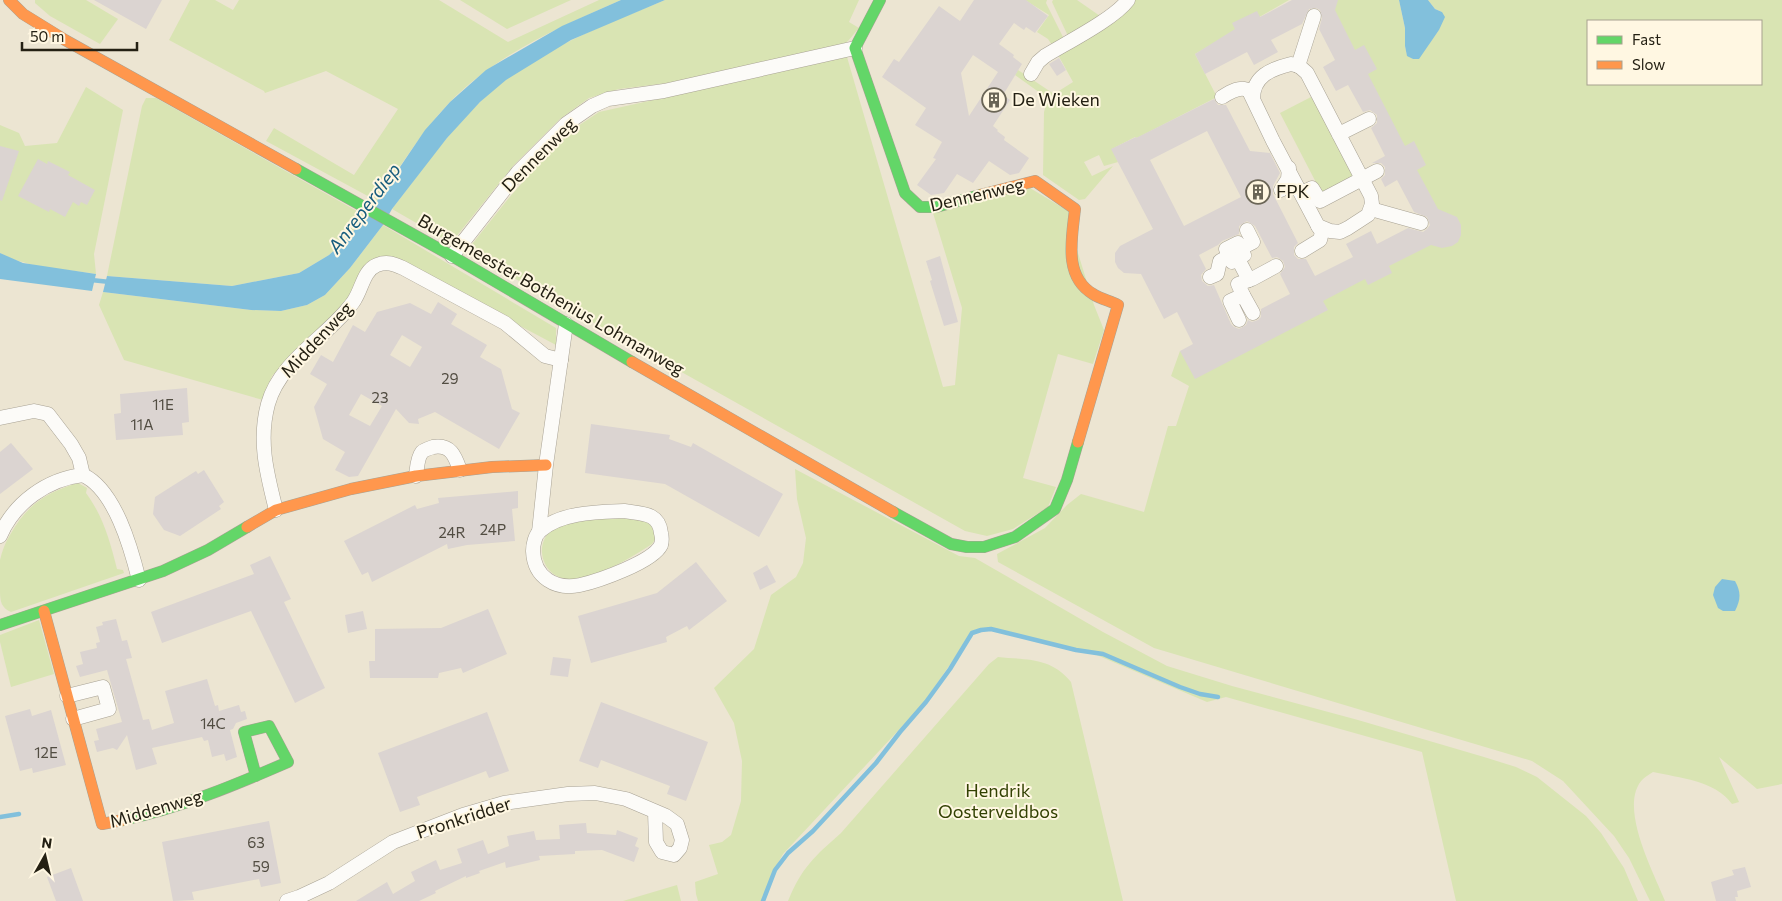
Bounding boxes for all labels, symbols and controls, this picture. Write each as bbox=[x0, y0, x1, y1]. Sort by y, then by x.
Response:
scale bar bbox=[22, 20, 138, 52]
legend bbox=[1587, 20, 1762, 85]
text: 50 m bbox=[30, 27, 64, 45]
text: Fast bbox=[1632, 30, 1661, 48]
text: Slow bbox=[1632, 55, 1665, 73]
building icon: De Wieken bbox=[981, 87, 1007, 113]
place label: De Wieken bbox=[1012, 88, 1100, 110]
street label: Dennenweg bbox=[496, 112, 580, 196]
water label: Anreperdiep bbox=[322, 158, 405, 258]
street label: Dennenweg bbox=[927, 172, 1026, 216]
building icon: FPK bbox=[1245, 179, 1271, 205]
place label: FPK bbox=[1276, 180, 1310, 202]
street label: Burgemeester Bothenius Lohmanweg bbox=[414, 209, 689, 380]
street label: Middenweg bbox=[276, 297, 357, 382]
house number: 29 bbox=[441, 369, 459, 387]
house number: 23 bbox=[372, 388, 388, 406]
house number: 11E bbox=[152, 395, 174, 413]
house number: 11A bbox=[130, 415, 154, 433]
house number: 24P bbox=[480, 520, 506, 538]
house number: 24R bbox=[438, 523, 466, 541]
house number: 14C bbox=[200, 714, 226, 732]
house number: 12E bbox=[34, 743, 58, 761]
park label: Hendrik Oosterveldbos bbox=[938, 779, 1058, 822]
street label: Middenweg bbox=[107, 784, 205, 832]
street label: Pronkridder bbox=[414, 791, 514, 843]
north arrow bbox=[20, 831, 70, 881]
text: N bbox=[40, 833, 53, 852]
house number: 63 bbox=[247, 833, 265, 851]
house number: 59 bbox=[252, 857, 270, 875]

